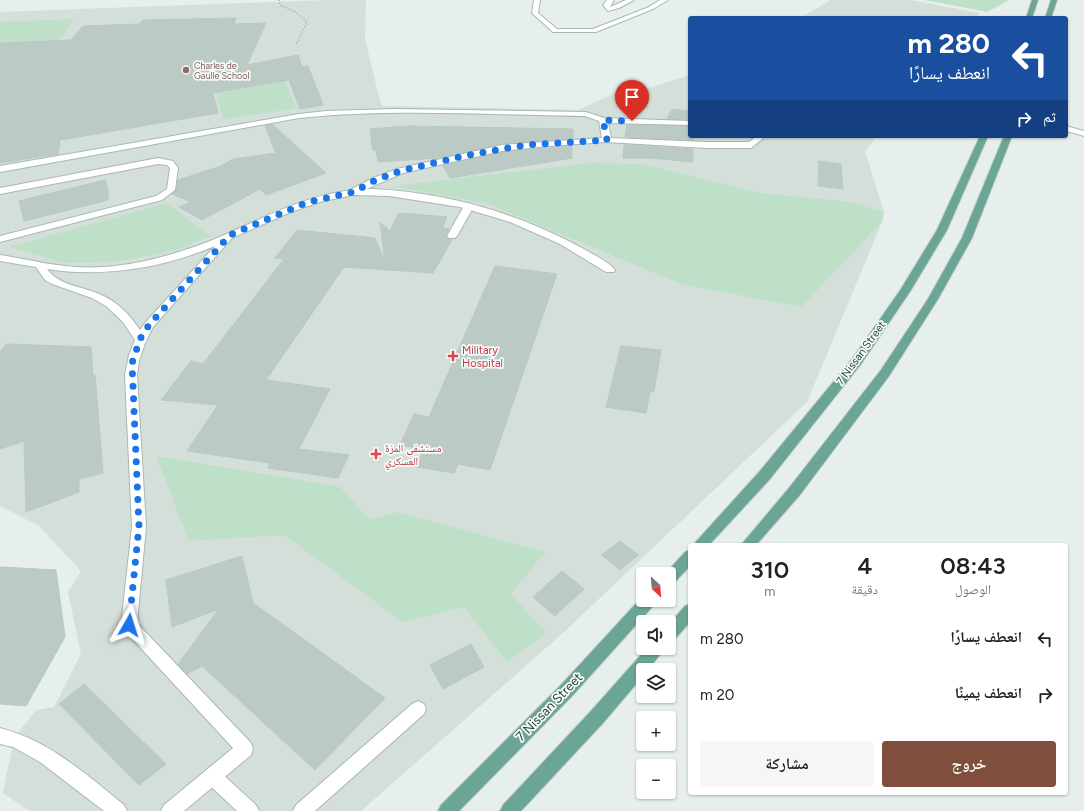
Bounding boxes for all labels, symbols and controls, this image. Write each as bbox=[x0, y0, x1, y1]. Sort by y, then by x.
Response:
text: 280 m bbox=[907, 26, 990, 60]
icon: left bbox=[1004, 32, 1056, 84]
place label: Charles de Gaulle School bbox=[194, 60, 249, 81]
text: انعطف يسارًا bbox=[909, 62, 990, 84]
marker: Charles de Gaulle School bbox=[181, 65, 191, 75]
pin bbox=[615, 80, 649, 121]
icon: arrive bbox=[621, 86, 643, 108]
icon: right bbox=[1013, 108, 1035, 130]
text: ثم bbox=[1043, 108, 1056, 126]
street label: 7 Nissan Street bbox=[834, 319, 888, 387]
place label: Military Hospital bbox=[462, 344, 503, 370]
marker: Military Hospital bbox=[447, 350, 459, 362]
place label: مستشفى المزة العسكري bbox=[385, 442, 442, 469]
marker: مستشفى المزة العسكري bbox=[370, 448, 382, 460]
text: 4 bbox=[857, 551, 872, 580]
text: 08:43 bbox=[940, 551, 1006, 580]
text: 310 bbox=[750, 555, 789, 584]
north arrow bbox=[636, 567, 676, 607]
map controls bbox=[636, 567, 676, 799]
text: دقيقة bbox=[852, 582, 878, 597]
text: الوصول bbox=[955, 582, 991, 597]
text: m bbox=[764, 584, 775, 599]
position arrow bbox=[108, 604, 150, 646]
button: sound bbox=[636, 615, 676, 655]
text: انعطف يسارًا bbox=[950, 628, 1022, 646]
icon: left bbox=[1034, 628, 1056, 650]
text: 280 m bbox=[700, 630, 744, 648]
button: layers bbox=[636, 663, 676, 703]
street label: 7 Nissan Street bbox=[513, 670, 585, 744]
text: انعطف يمينًا bbox=[955, 684, 1022, 702]
icon: right bbox=[1034, 684, 1056, 706]
text: 20 m bbox=[700, 686, 735, 704]
button: + bbox=[636, 711, 676, 751]
button: مشاركة bbox=[700, 741, 874, 787]
button: خروج bbox=[882, 741, 1056, 787]
button: − bbox=[636, 759, 676, 799]

